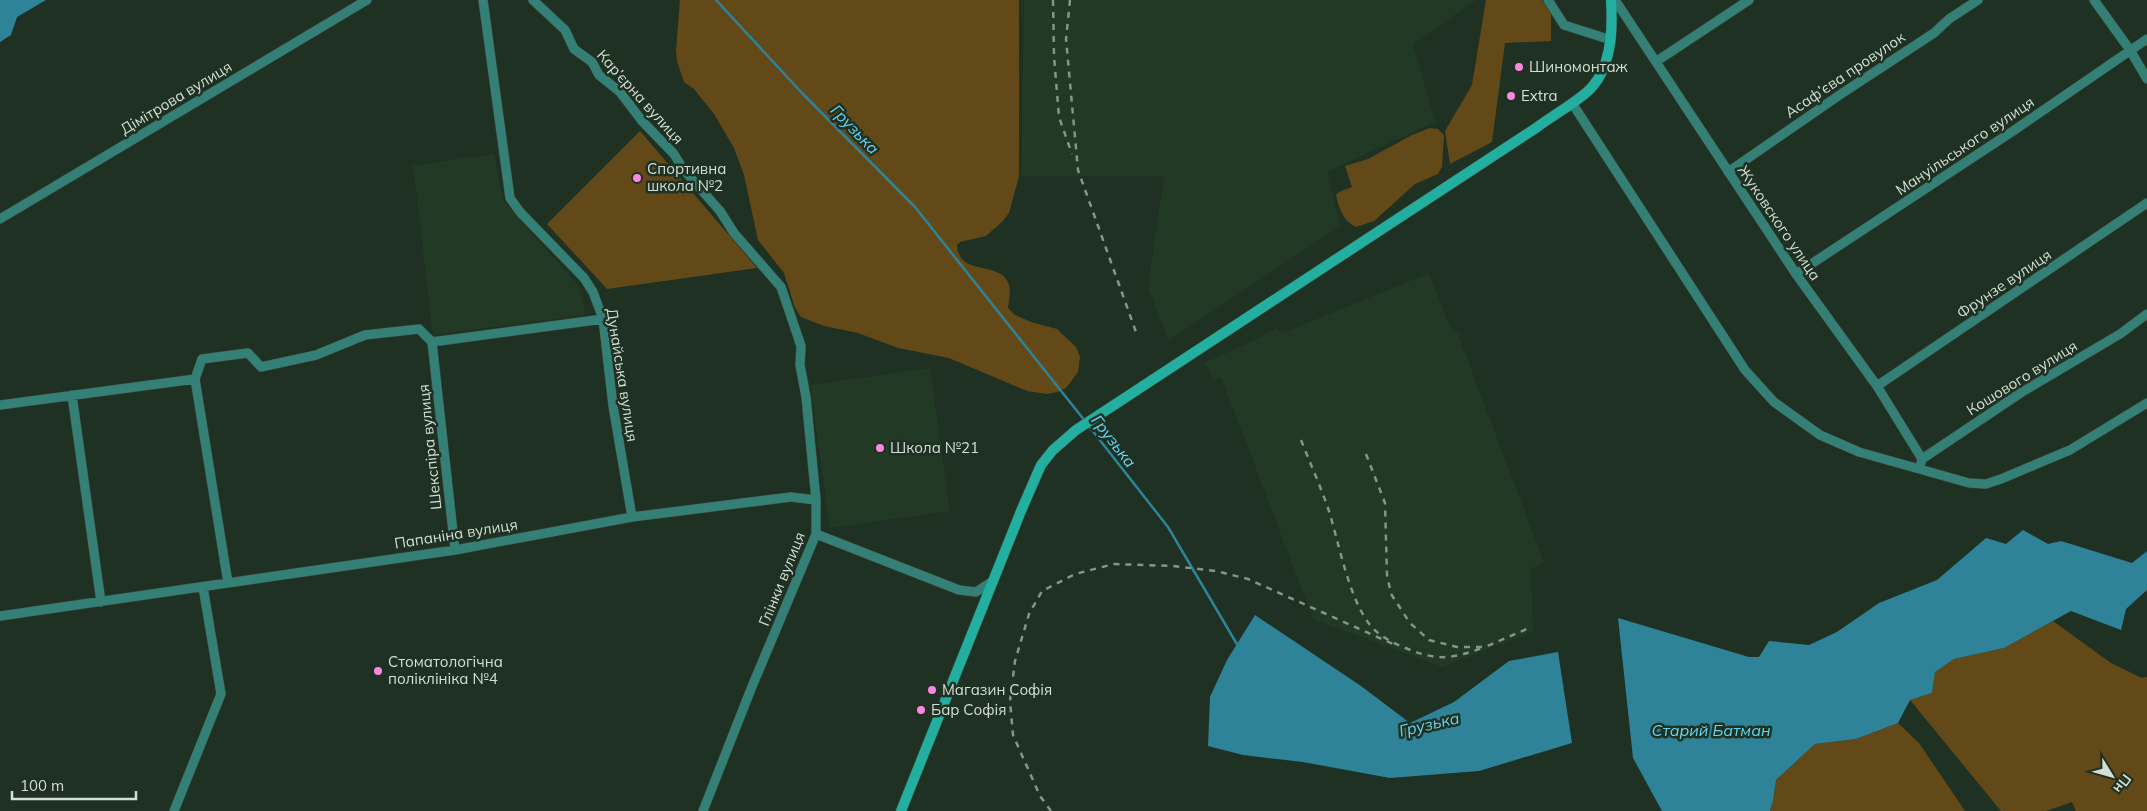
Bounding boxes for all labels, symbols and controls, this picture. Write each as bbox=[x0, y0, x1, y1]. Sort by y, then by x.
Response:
street label: Асаф’єва провулок bbox=[1781, 27, 1909, 122]
street label: Кар’єрна вулиця bbox=[593, 45, 688, 148]
street label: Дімітрова вулиця bbox=[116, 57, 235, 138]
place label: Шиномонтаж bbox=[1529, 57, 1629, 76]
marker: Шиномонтаж bbox=[1513, 61, 1525, 73]
place label: Extra bbox=[1521, 86, 1557, 105]
marker: Extra bbox=[1505, 90, 1517, 102]
street label: Мануільського вулиця bbox=[1892, 92, 2038, 199]
water label: Грузька bbox=[827, 100, 884, 158]
place label: Спортивна школа №2 bbox=[647, 159, 726, 195]
street label: Жуковского улица bbox=[1734, 161, 1825, 284]
marker: Спортивна школа №2 bbox=[631, 172, 643, 184]
street label: Фрунзе вулиця bbox=[1953, 245, 2055, 322]
street label: Дунайська вулиця bbox=[603, 307, 642, 443]
street label: Кошового вулиця bbox=[1963, 336, 2081, 419]
street label: Шекспіра вулиця bbox=[413, 383, 446, 511]
water label: Грузька bbox=[1087, 411, 1141, 471]
place label: Школа №21 bbox=[890, 438, 979, 457]
marker: Школа №21 bbox=[874, 442, 886, 454]
street label: Папаніна вулиця bbox=[393, 514, 519, 553]
street label: Глінки вулиця bbox=[754, 529, 809, 629]
place label: Стоматологічна поліклініка №4 bbox=[388, 652, 503, 688]
marker: Стоматологічна поліклініка №4 bbox=[372, 665, 384, 677]
place label: Магазин Софія bbox=[942, 680, 1052, 699]
marker: Магазин Софія bbox=[926, 684, 938, 696]
place label: Бар Софія bbox=[931, 700, 1006, 719]
marker: Бар Софія bbox=[915, 704, 927, 716]
water label: Грузька bbox=[1397, 707, 1461, 741]
water label: Старий Батман bbox=[1652, 720, 1770, 740]
north arrow bbox=[2087, 751, 2137, 801]
scale bar bbox=[12, 768, 136, 800]
text: Пн bbox=[2109, 771, 2135, 797]
text: 100 m bbox=[20, 776, 64, 795]

